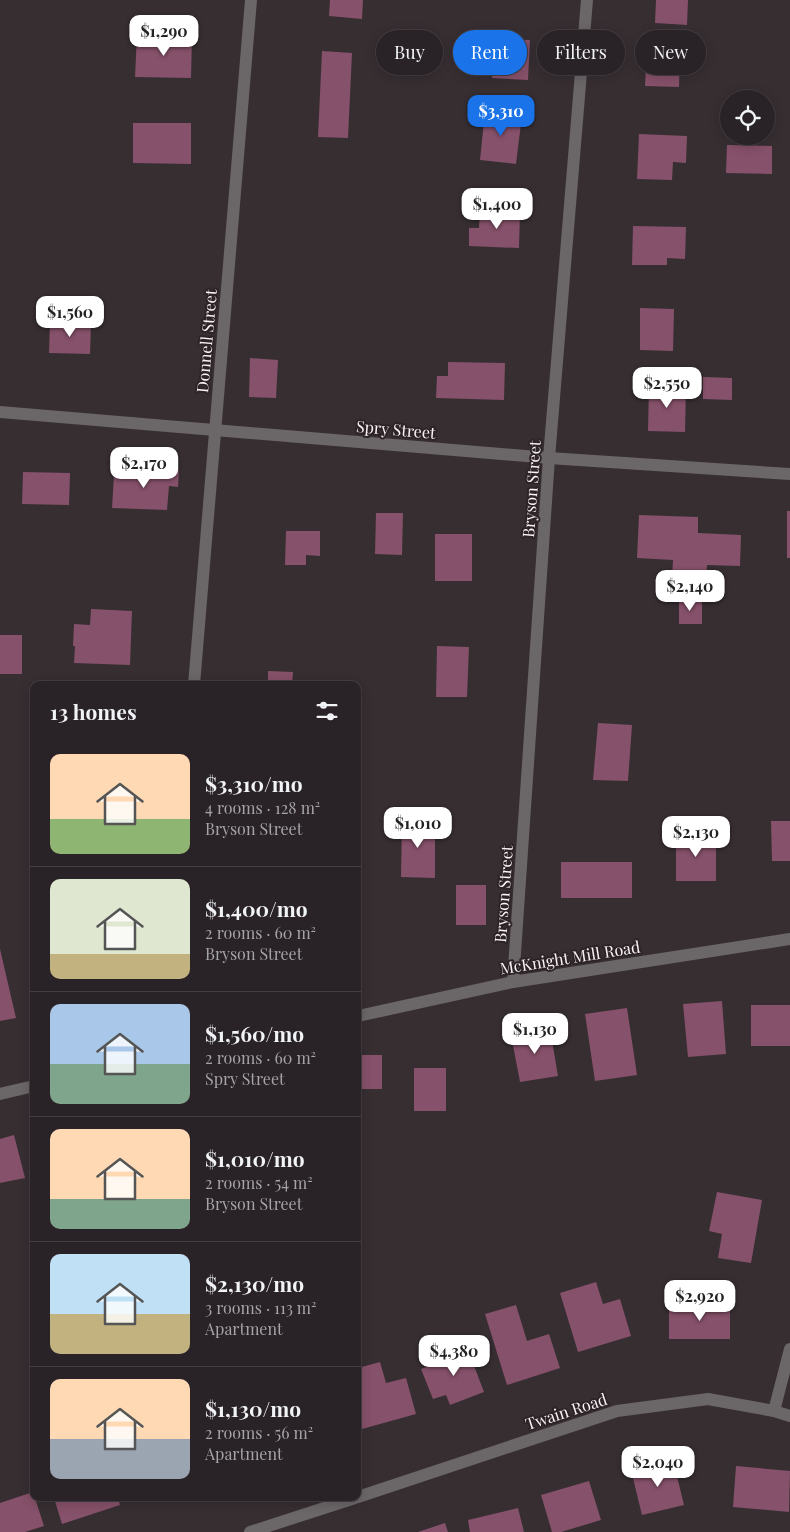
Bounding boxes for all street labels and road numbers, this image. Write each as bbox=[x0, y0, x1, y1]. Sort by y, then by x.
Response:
street label: Donnell Street bbox=[191, 288, 221, 394]
street label: Spry Street bbox=[355, 415, 437, 443]
street label: Bryson Street bbox=[517, 439, 545, 538]
street label: Bryson Street bbox=[489, 844, 517, 943]
street label: McKnight Mill Road bbox=[498, 936, 642, 978]
street label: Twain Road bbox=[522, 1388, 610, 1434]

